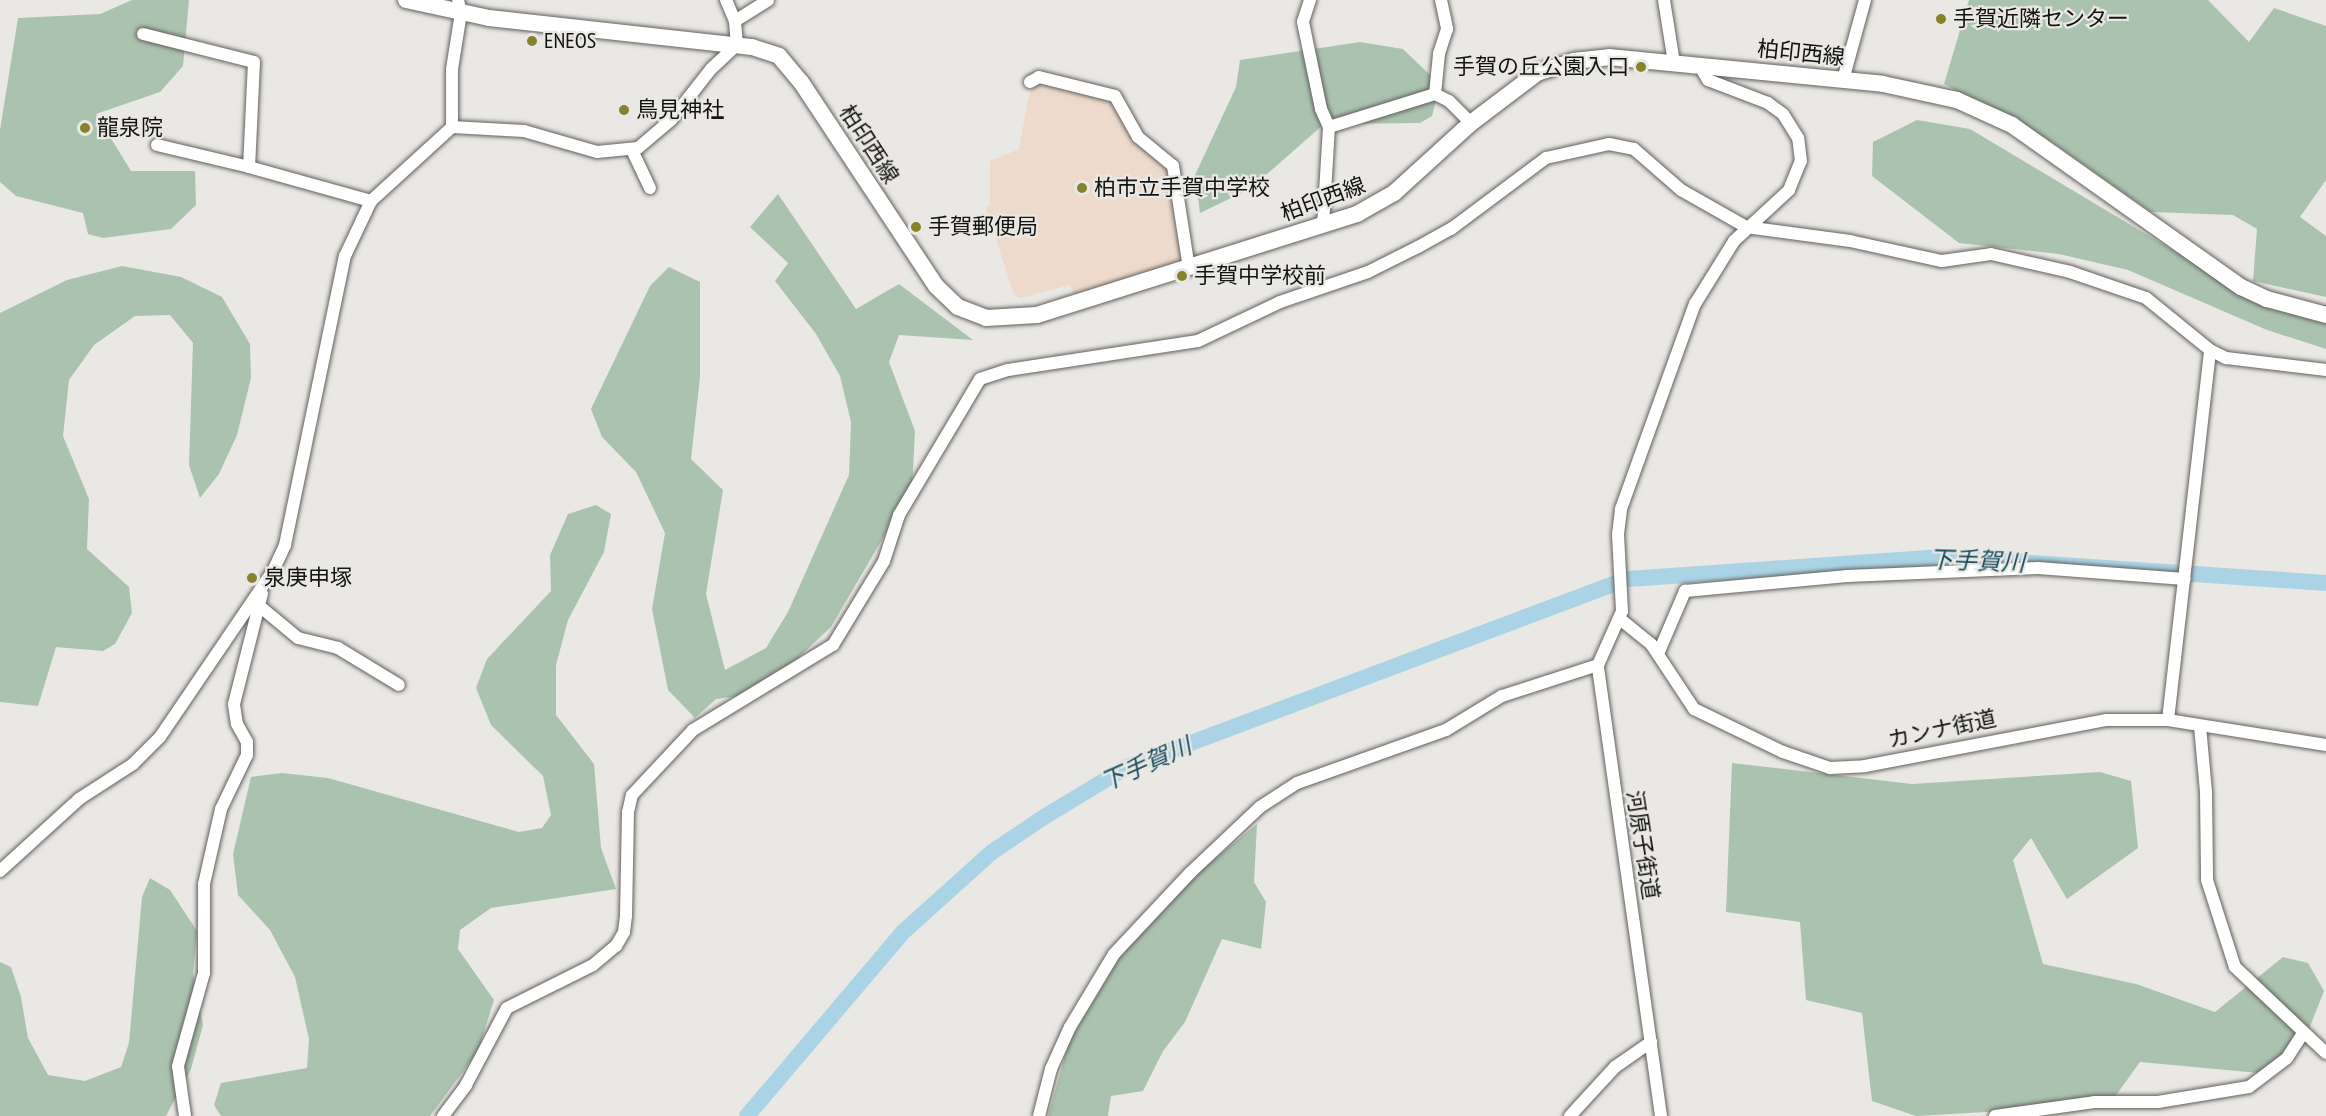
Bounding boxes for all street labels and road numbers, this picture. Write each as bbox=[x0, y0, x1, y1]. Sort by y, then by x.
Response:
street label: 柏印西線 bbox=[1756, 35, 1846, 71]
street label: 柏印西線 bbox=[834, 100, 904, 188]
street label: 柏印西線 bbox=[1277, 172, 1369, 226]
street label: カンナ街道 bbox=[1885, 705, 1999, 753]
street label: 河原子街道 bbox=[1621, 789, 1665, 901]

